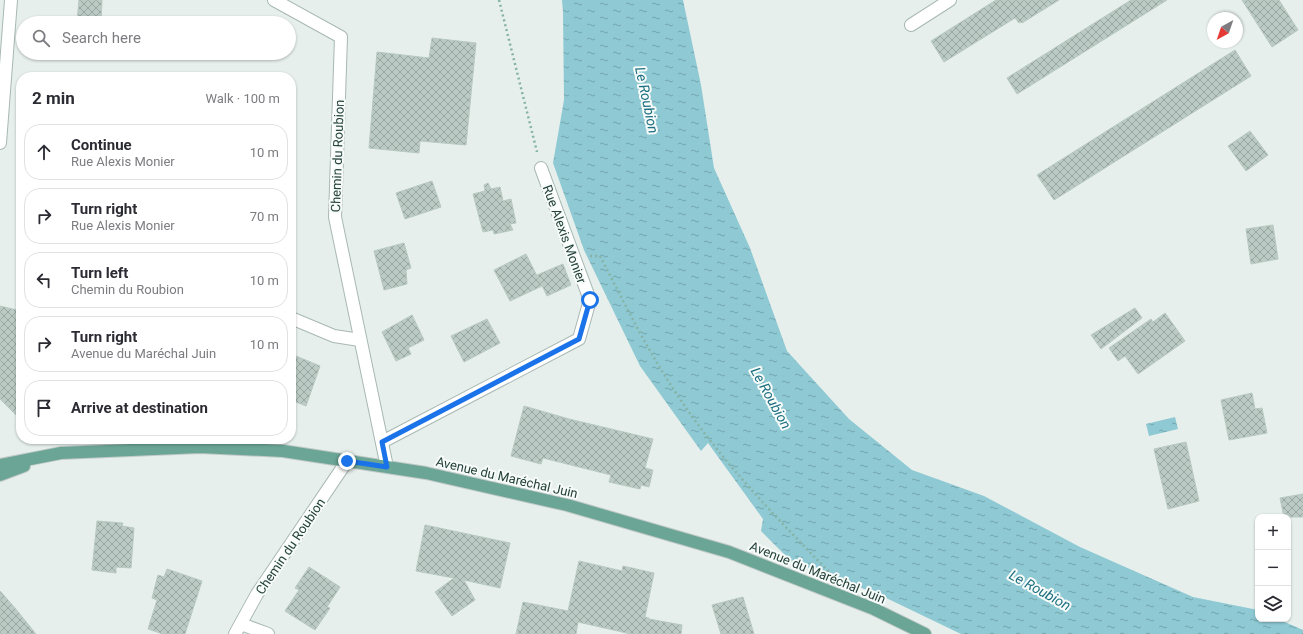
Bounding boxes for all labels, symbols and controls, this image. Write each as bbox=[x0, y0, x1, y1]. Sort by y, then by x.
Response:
north arrow bbox=[1207, 12, 1243, 48]
search box bbox=[16, 16, 296, 60]
icon: search bbox=[30, 27, 52, 49]
text: Search here bbox=[62, 29, 141, 47]
water label: Le Roubion bbox=[632, 65, 662, 135]
text: 2 min bbox=[32, 88, 75, 108]
text: Walk · 100 m bbox=[205, 91, 280, 106]
street label: Chemin du Roubion bbox=[328, 99, 347, 213]
text: Continue bbox=[71, 136, 132, 154]
icon: ahead bbox=[33, 141, 55, 163]
text: 10 m bbox=[250, 145, 279, 160]
text: Rue Alexis Monier bbox=[71, 154, 175, 169]
street label: Rue Alexis Monier bbox=[540, 183, 590, 286]
text: Turn right bbox=[71, 200, 137, 218]
icon: right bbox=[33, 205, 55, 227]
text: 70 m bbox=[250, 209, 279, 224]
text: Rue Alexis Monier bbox=[71, 218, 175, 233]
text: Turn left bbox=[71, 264, 128, 282]
icon: left bbox=[33, 269, 55, 291]
text: 10 m bbox=[250, 273, 279, 288]
text: Chemin du Roubion bbox=[71, 282, 184, 297]
route start bbox=[581, 291, 599, 309]
text: Turn right bbox=[71, 328, 137, 346]
icon: right bbox=[33, 333, 55, 355]
text: 10 m bbox=[250, 337, 279, 352]
text: Avenue du Maréchal Juin bbox=[71, 346, 216, 361]
water label: Le Roubion bbox=[748, 365, 794, 431]
icon: arrive bbox=[33, 397, 55, 419]
text: Arrive at destination bbox=[71, 399, 208, 417]
route end bbox=[338, 452, 356, 470]
street label: Avenue du Maréchal Juin bbox=[434, 454, 579, 501]
street label: Chemin du Roubion bbox=[253, 495, 328, 597]
map controls bbox=[1255, 514, 1291, 622]
button: + bbox=[1255, 514, 1291, 550]
street label: Avenue du Maréchal Juin bbox=[748, 538, 888, 607]
button: − bbox=[1255, 550, 1291, 586]
water label: Le Roubion bbox=[1007, 567, 1073, 613]
button: layers bbox=[1255, 586, 1291, 622]

